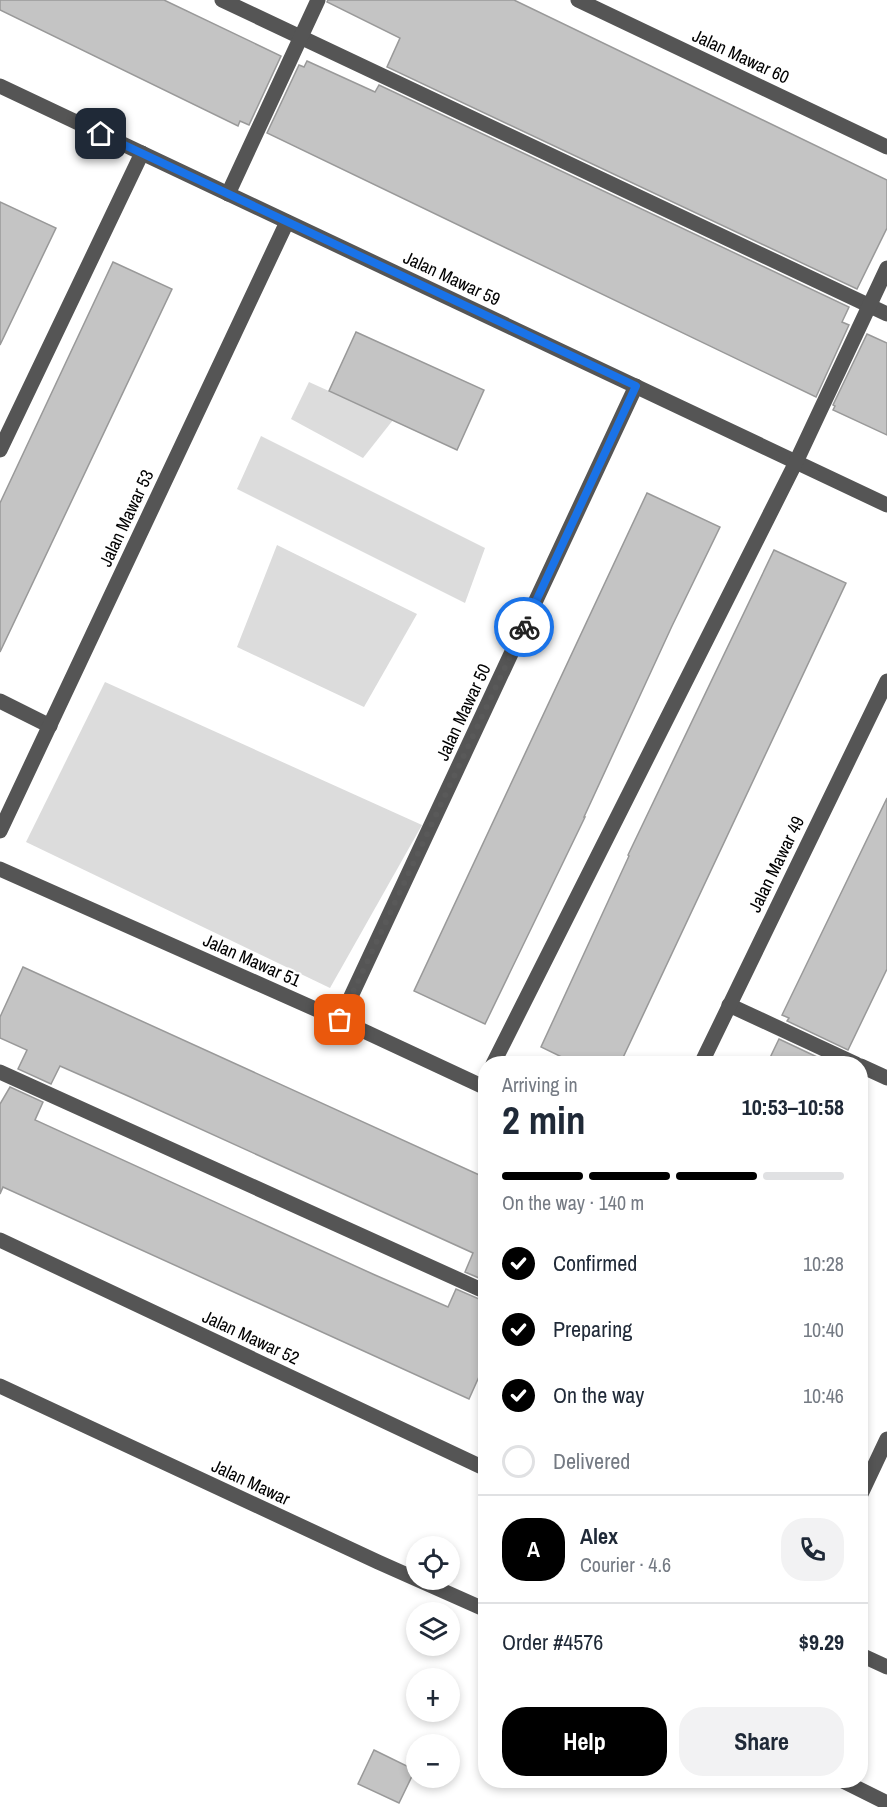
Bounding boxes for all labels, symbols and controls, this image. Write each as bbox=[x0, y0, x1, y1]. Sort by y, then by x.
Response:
street label: Jalan Mawar 60 bbox=[689, 23, 793, 89]
pin bbox=[75, 108, 126, 159]
icon: home bbox=[84, 117, 117, 150]
street label: Jalan Mawar 59 bbox=[400, 245, 504, 311]
street label: Jalan Mawar 53 bbox=[93, 466, 159, 570]
courier bbox=[494, 597, 554, 657]
icon: bike bbox=[508, 611, 541, 644]
street label: Jalan Mawar 50 bbox=[430, 660, 496, 764]
street label: Jalan Mawar 49 bbox=[742, 812, 810, 916]
street label: Jalan Mawar 51 bbox=[199, 927, 305, 993]
pin bbox=[314, 994, 365, 1045]
icon: bag bbox=[323, 1003, 356, 1036]
text: Arriving in bbox=[502, 1071, 578, 1098]
text: 10:53–10:58 bbox=[742, 1092, 844, 1122]
text: 2 min bbox=[502, 1094, 586, 1146]
text: On the way · 140 m bbox=[502, 1189, 644, 1216]
icon: check bbox=[502, 1247, 535, 1280]
text: Confirmed bbox=[553, 1248, 637, 1278]
text: 10:28 bbox=[803, 1250, 844, 1277]
street label: Jalan Mawar 52 bbox=[199, 1304, 303, 1370]
icon: check bbox=[502, 1313, 535, 1346]
text: Preparing bbox=[553, 1314, 632, 1344]
text: 10:40 bbox=[803, 1316, 844, 1343]
icon: check bbox=[502, 1379, 535, 1412]
text: On the way bbox=[553, 1380, 644, 1410]
text: 10:46 bbox=[803, 1382, 844, 1409]
text: Delivered bbox=[553, 1446, 630, 1476]
street label: Jalan Mawar bbox=[208, 1453, 294, 1511]
button: phone bbox=[781, 1518, 844, 1581]
text: Alex bbox=[580, 1521, 618, 1551]
text: A bbox=[527, 1534, 540, 1564]
map controls bbox=[406, 1536, 460, 1788]
button: locate bbox=[406, 1536, 460, 1590]
text: Courier · 4.6 bbox=[580, 1551, 671, 1578]
button: layers bbox=[406, 1602, 460, 1656]
text: Order #4576 bbox=[502, 1627, 603, 1657]
text: $9.29 bbox=[799, 1627, 844, 1657]
button: + bbox=[406, 1668, 460, 1722]
button: Help bbox=[502, 1707, 667, 1776]
button: Share bbox=[679, 1707, 844, 1776]
button: − bbox=[406, 1734, 460, 1788]

